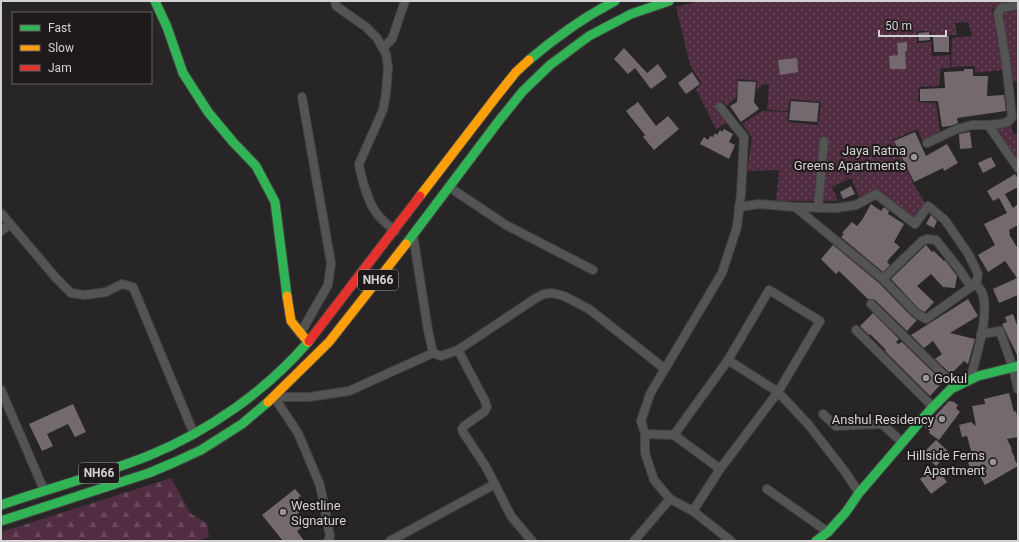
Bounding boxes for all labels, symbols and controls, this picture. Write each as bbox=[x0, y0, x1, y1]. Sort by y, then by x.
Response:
legend bbox=[12, 12, 152, 84]
scale bar bbox=[879, 12, 946, 38]
text: 50 m bbox=[885, 19, 912, 33]
text: Fast bbox=[48, 21, 71, 35]
text: Slow bbox=[48, 41, 74, 55]
text: Jam bbox=[48, 61, 72, 75]
place label: Jaya Ratna Greens Apartments bbox=[794, 143, 906, 173]
marker: Jaya Ratna Greens Apartments bbox=[909, 152, 919, 162]
road number: NH66 bbox=[358, 270, 398, 290]
place label: Gokul bbox=[934, 371, 967, 386]
marker: Gokul bbox=[921, 373, 931, 383]
place label: Anshul Residency bbox=[832, 412, 934, 427]
marker: Anshul Residency bbox=[937, 414, 947, 424]
place label: Hillside Ferns Apartment bbox=[907, 448, 985, 478]
marker: Hillside Ferns Apartment bbox=[988, 457, 998, 467]
road number: NH66 bbox=[79, 463, 119, 483]
place label: Westline Signature bbox=[291, 498, 346, 528]
marker: Westline Signature bbox=[278, 507, 288, 517]

